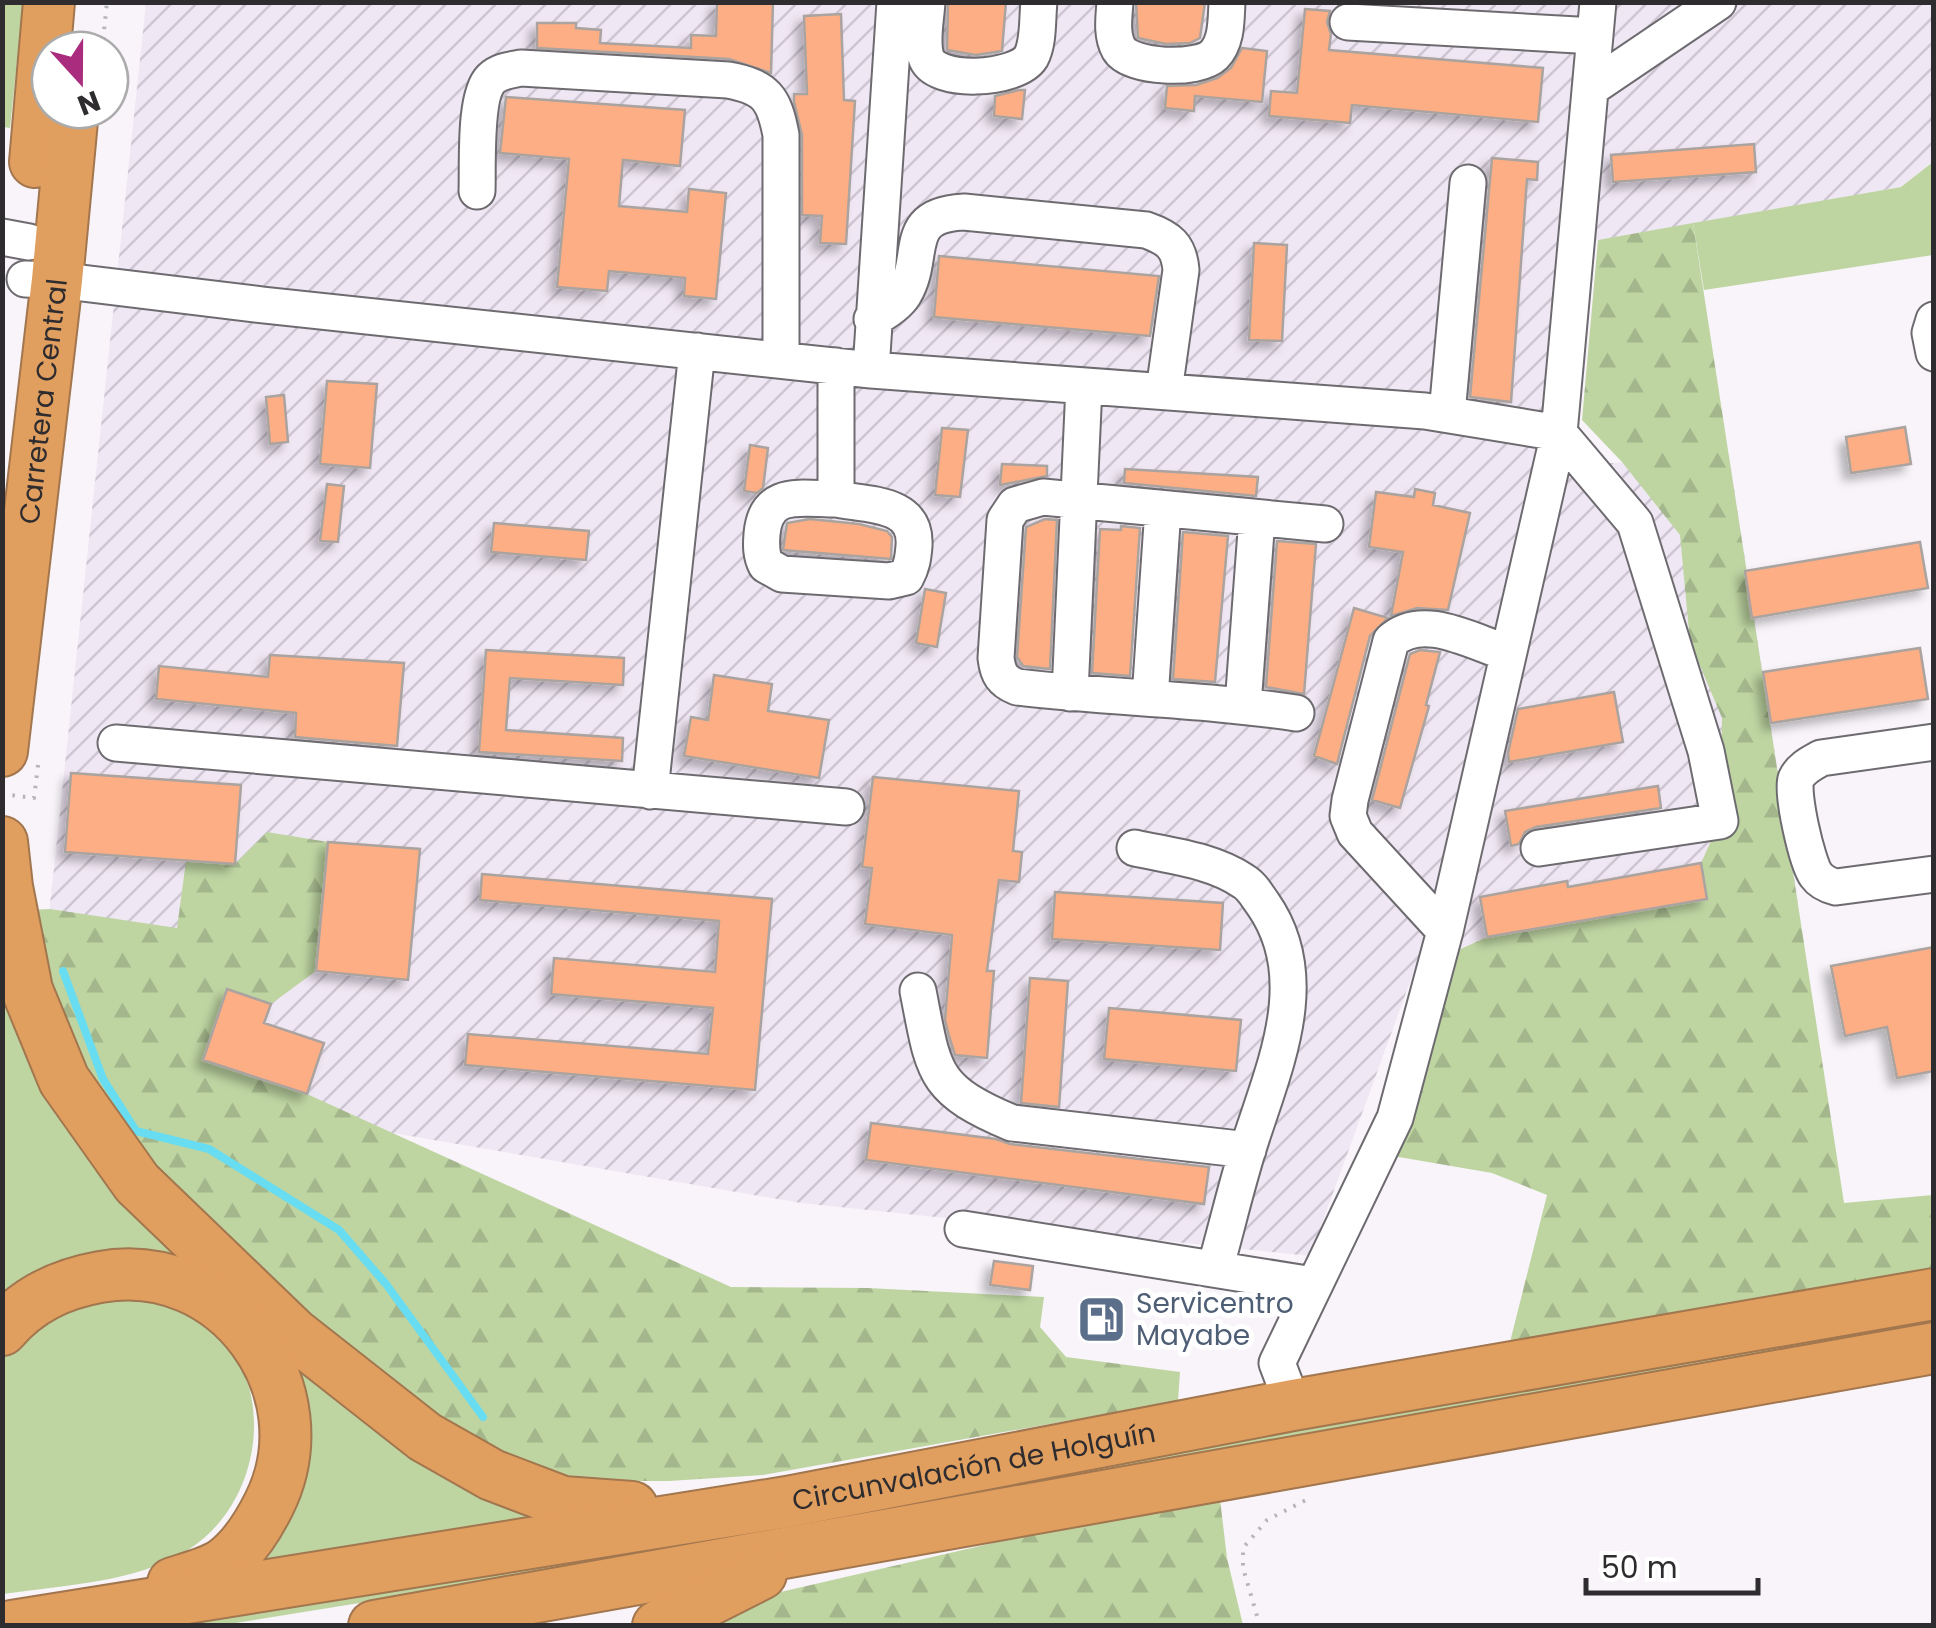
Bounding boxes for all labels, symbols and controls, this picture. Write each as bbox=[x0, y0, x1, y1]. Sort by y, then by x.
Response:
north arrow bbox=[30, 30, 130, 130]
text: N bbox=[72, 81, 106, 125]
street label: Carretera Central bbox=[9, 277, 77, 526]
place label: Servicentro Mayabe bbox=[1136, 1284, 1294, 1355]
fuel station icon: Servicentro Mayabe bbox=[1075, 1293, 1127, 1345]
street label: Circunvalación de Holguín bbox=[789, 1412, 1159, 1520]
scale bar bbox=[1586, 1533, 1758, 1595]
text: 50 m bbox=[1601, 1546, 1678, 1589]

